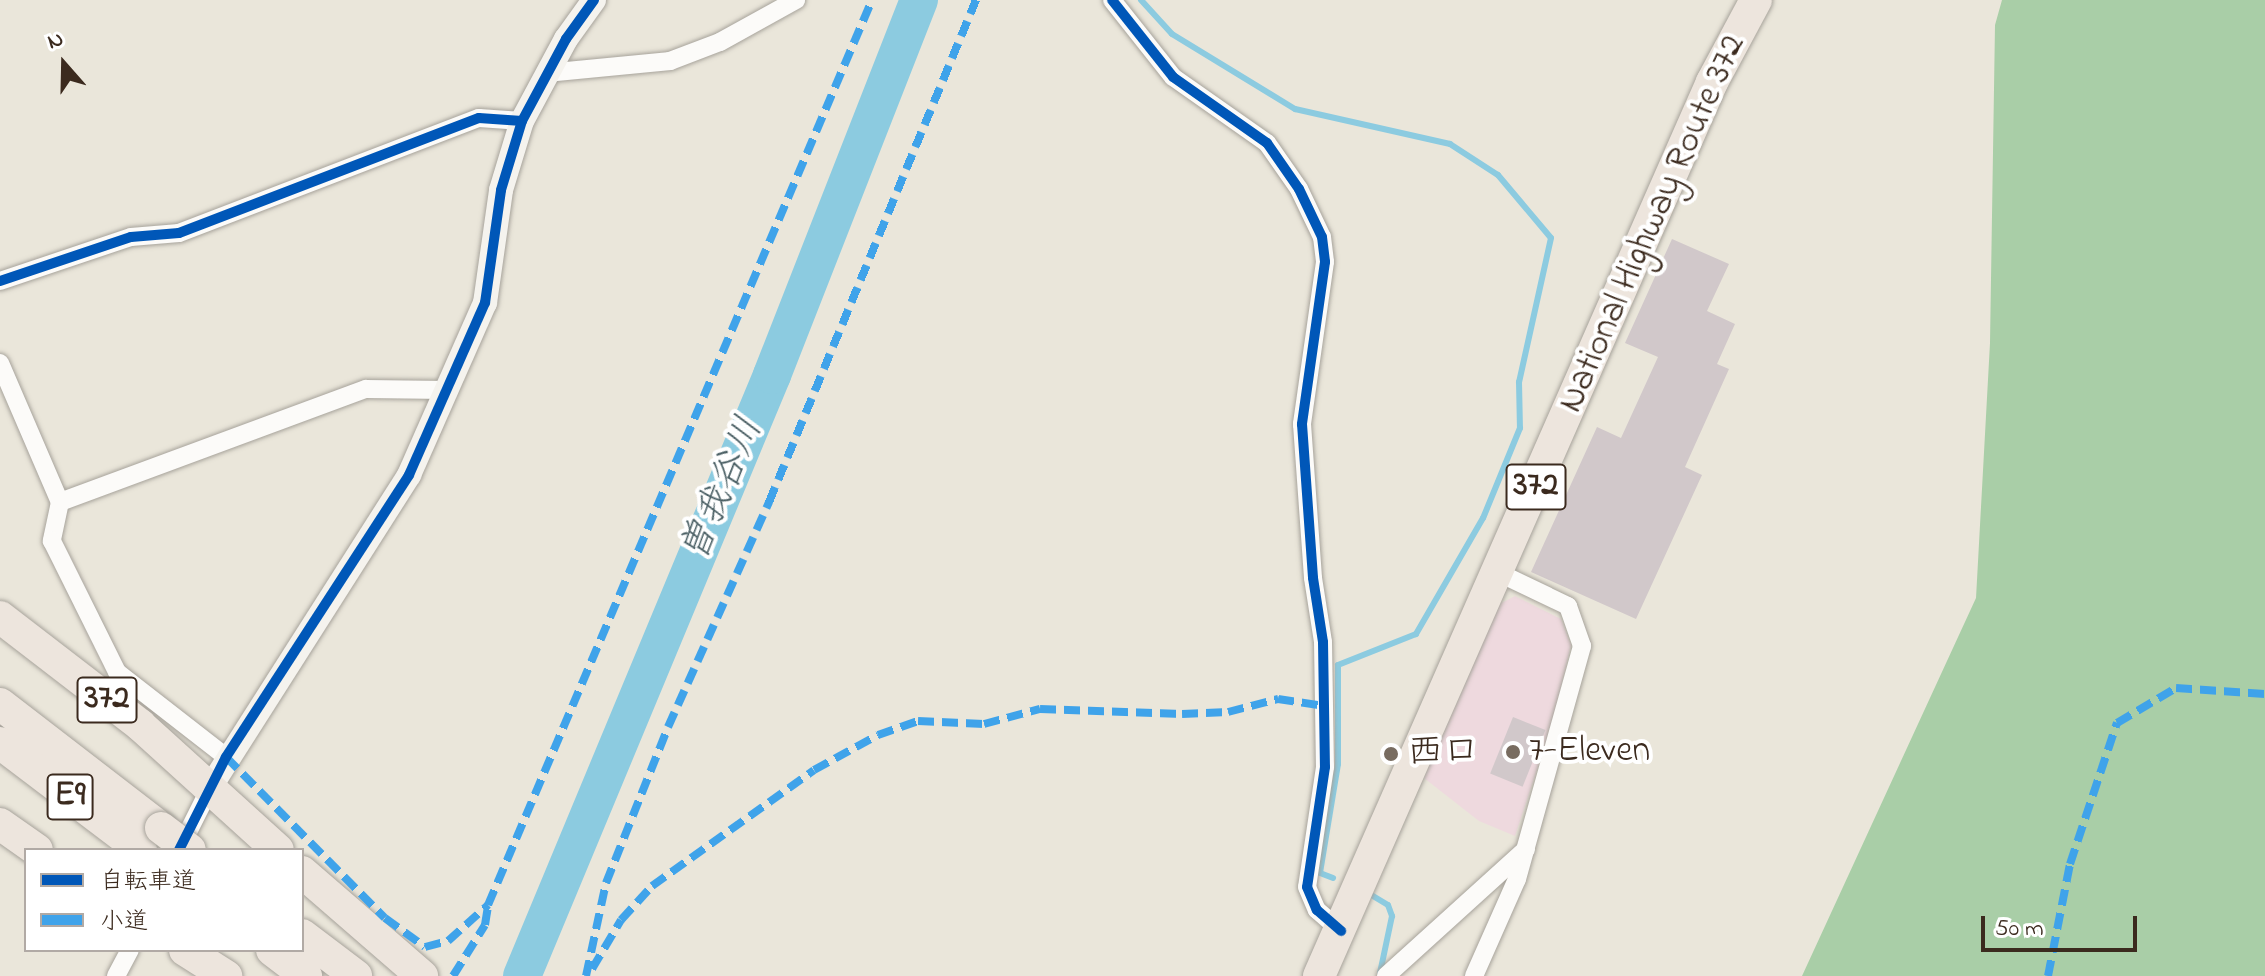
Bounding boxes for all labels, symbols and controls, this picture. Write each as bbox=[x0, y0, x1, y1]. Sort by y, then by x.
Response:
north arrow bbox=[24, 24, 104, 104]
text: N bbox=[43, 24, 68, 59]
street label: National Highway Route 372 bbox=[1550, 29, 1756, 419]
water label: 曽我谷川 bbox=[673, 411, 775, 569]
road number: 372 bbox=[1504, 457, 1568, 517]
road number: 372 bbox=[75, 670, 139, 730]
place label: 7-Eleven bbox=[1529, 730, 1650, 774]
place label: 西口 bbox=[1407, 732, 1479, 776]
marker: 7-Eleven bbox=[1504, 743, 1522, 761]
marker: 西口 bbox=[1382, 745, 1400, 763]
road number: E9 bbox=[46, 767, 94, 827]
legend bbox=[24, 848, 304, 952]
text: 自転車道 bbox=[100, 865, 196, 900]
scale bar bbox=[1985, 900, 2141, 950]
text: 小道 bbox=[100, 905, 148, 940]
text: 50 m bbox=[1995, 912, 2044, 947]

